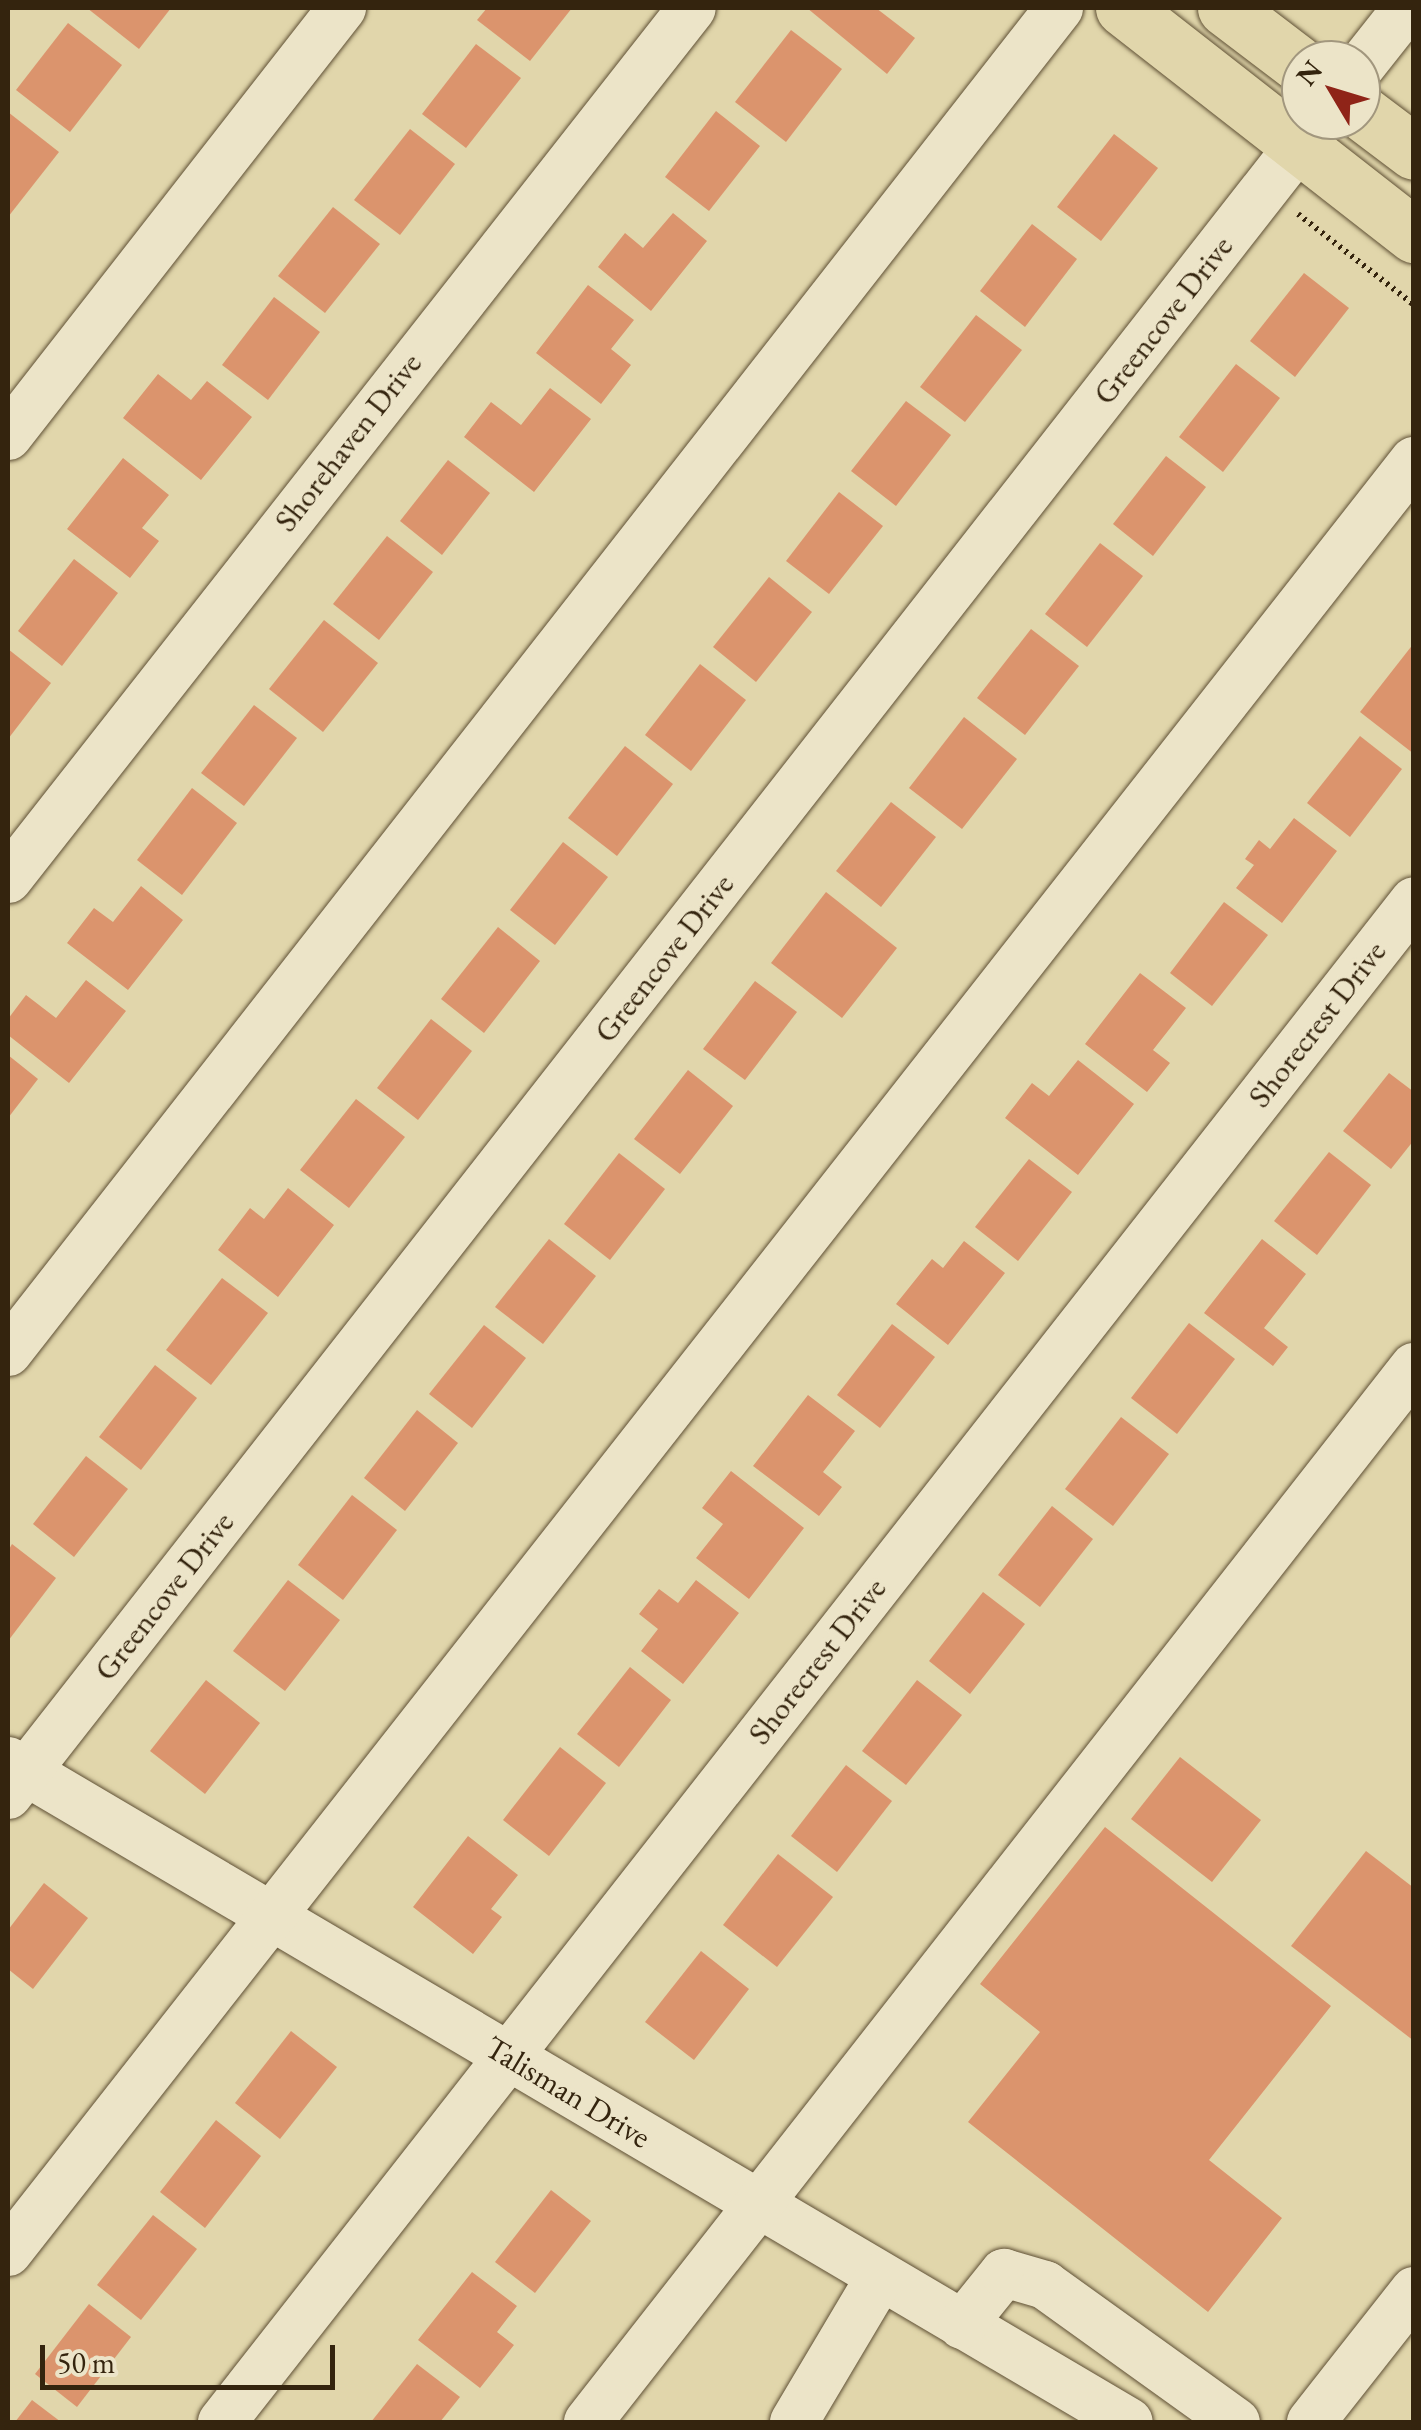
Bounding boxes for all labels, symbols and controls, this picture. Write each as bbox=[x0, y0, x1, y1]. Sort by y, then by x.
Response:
north arrow bbox=[1281, 40, 1381, 140]
text: N bbox=[1288, 53, 1330, 93]
street label: Greencove Drive bbox=[1085, 228, 1241, 412]
street label: Shorehaven Drive bbox=[266, 345, 430, 539]
street label: Greencove Drive bbox=[586, 866, 742, 1050]
street label: Shorecrest Drive bbox=[1240, 933, 1394, 1115]
street label: Greencove Drive bbox=[86, 1504, 242, 1688]
street label: Shorecrest Drive bbox=[740, 1570, 894, 1752]
street label: Talisman Drive bbox=[478, 2028, 658, 2156]
scale bar bbox=[45, 2325, 340, 2387]
text: 50 m bbox=[57, 2343, 115, 2382]

